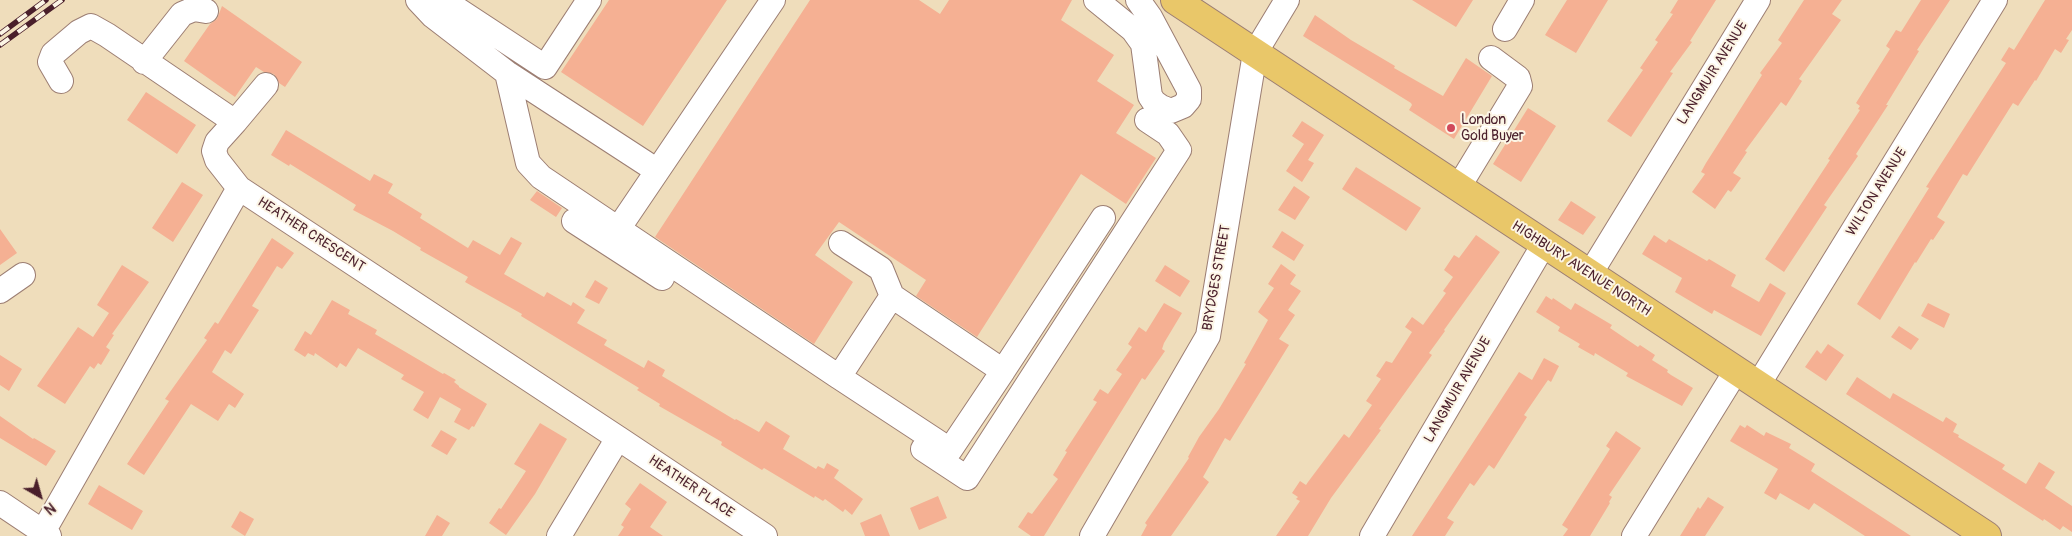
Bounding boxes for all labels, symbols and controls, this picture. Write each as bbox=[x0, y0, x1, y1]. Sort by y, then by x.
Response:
street label: LANGMUIR AVENUE bbox=[1674, 18, 1752, 128]
place label: London Gold Buyer bbox=[1461, 112, 1524, 144]
marker: London Gold Buyer bbox=[1445, 122, 1457, 134]
street label: WILTON AVENUE bbox=[1843, 145, 1911, 239]
street label: HEATHER CRESCENT bbox=[254, 194, 368, 276]
street label: HIGHBURY AVENUE NORTH bbox=[1508, 218, 1654, 320]
street label: BRYDGES STREET bbox=[1199, 224, 1235, 332]
street label: LANGMUIR AVENUE bbox=[1421, 334, 1495, 446]
street label: HEATHER PLACE bbox=[645, 452, 737, 522]
north arrow bbox=[15, 471, 65, 521]
text: N bbox=[41, 499, 59, 518]

